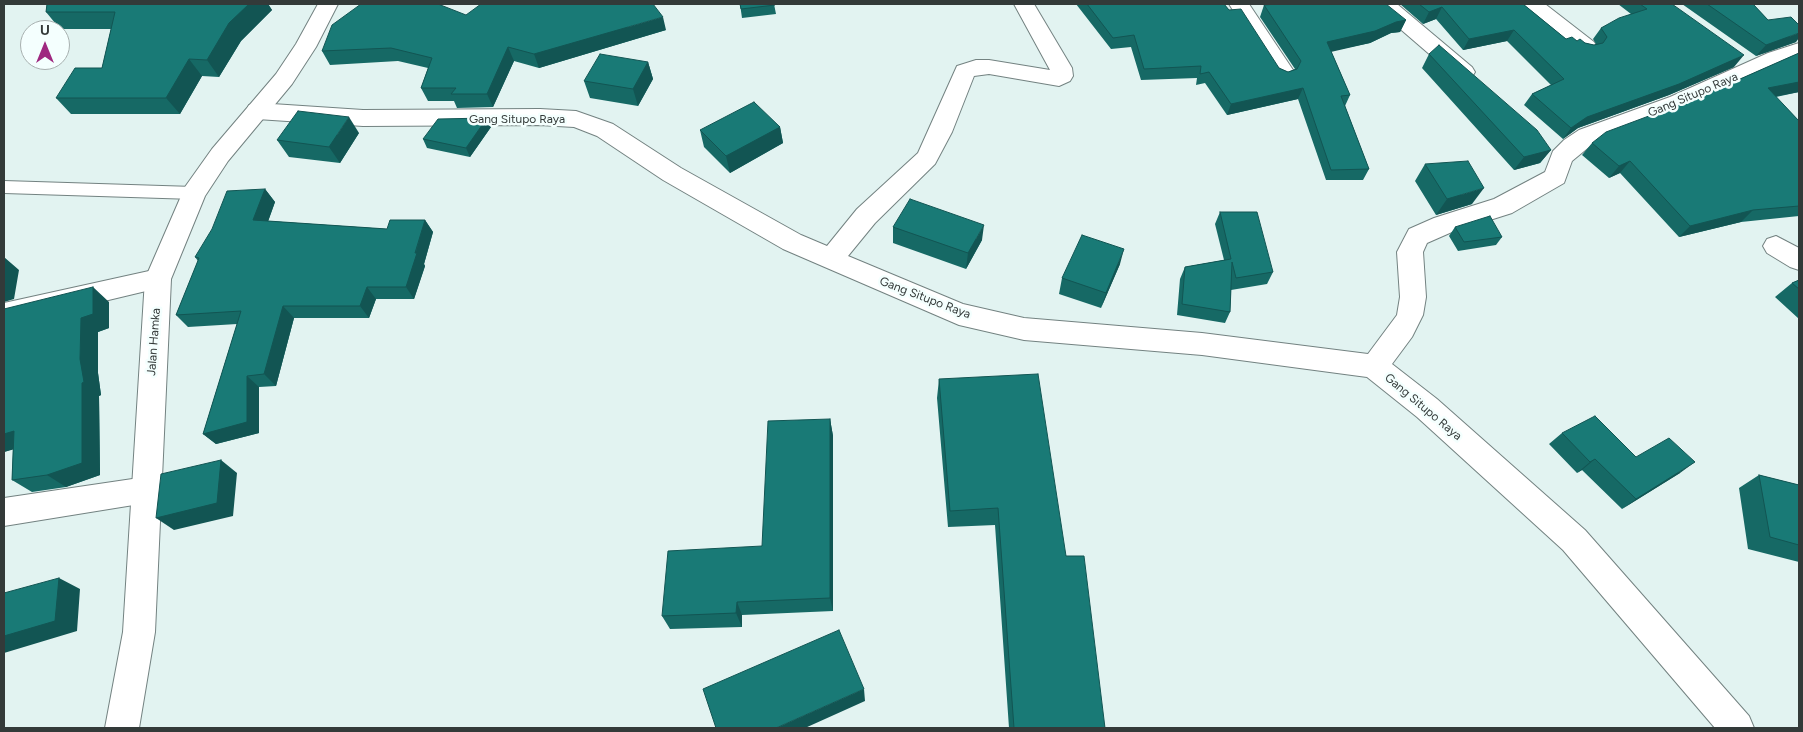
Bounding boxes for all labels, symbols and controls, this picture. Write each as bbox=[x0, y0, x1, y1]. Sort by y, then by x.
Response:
north arrow bbox=[20, 20, 70, 70]
text: U bbox=[40, 22, 50, 39]
street label: Gang Situpo Raya bbox=[1646, 70, 1740, 120]
street label: Gang Situpo Raya bbox=[469, 112, 565, 126]
street label: Gang Situpo Raya bbox=[878, 274, 972, 322]
street label: Jalan Hamka bbox=[144, 308, 164, 376]
street label: Gang Situpo Raya bbox=[1382, 371, 1464, 443]

